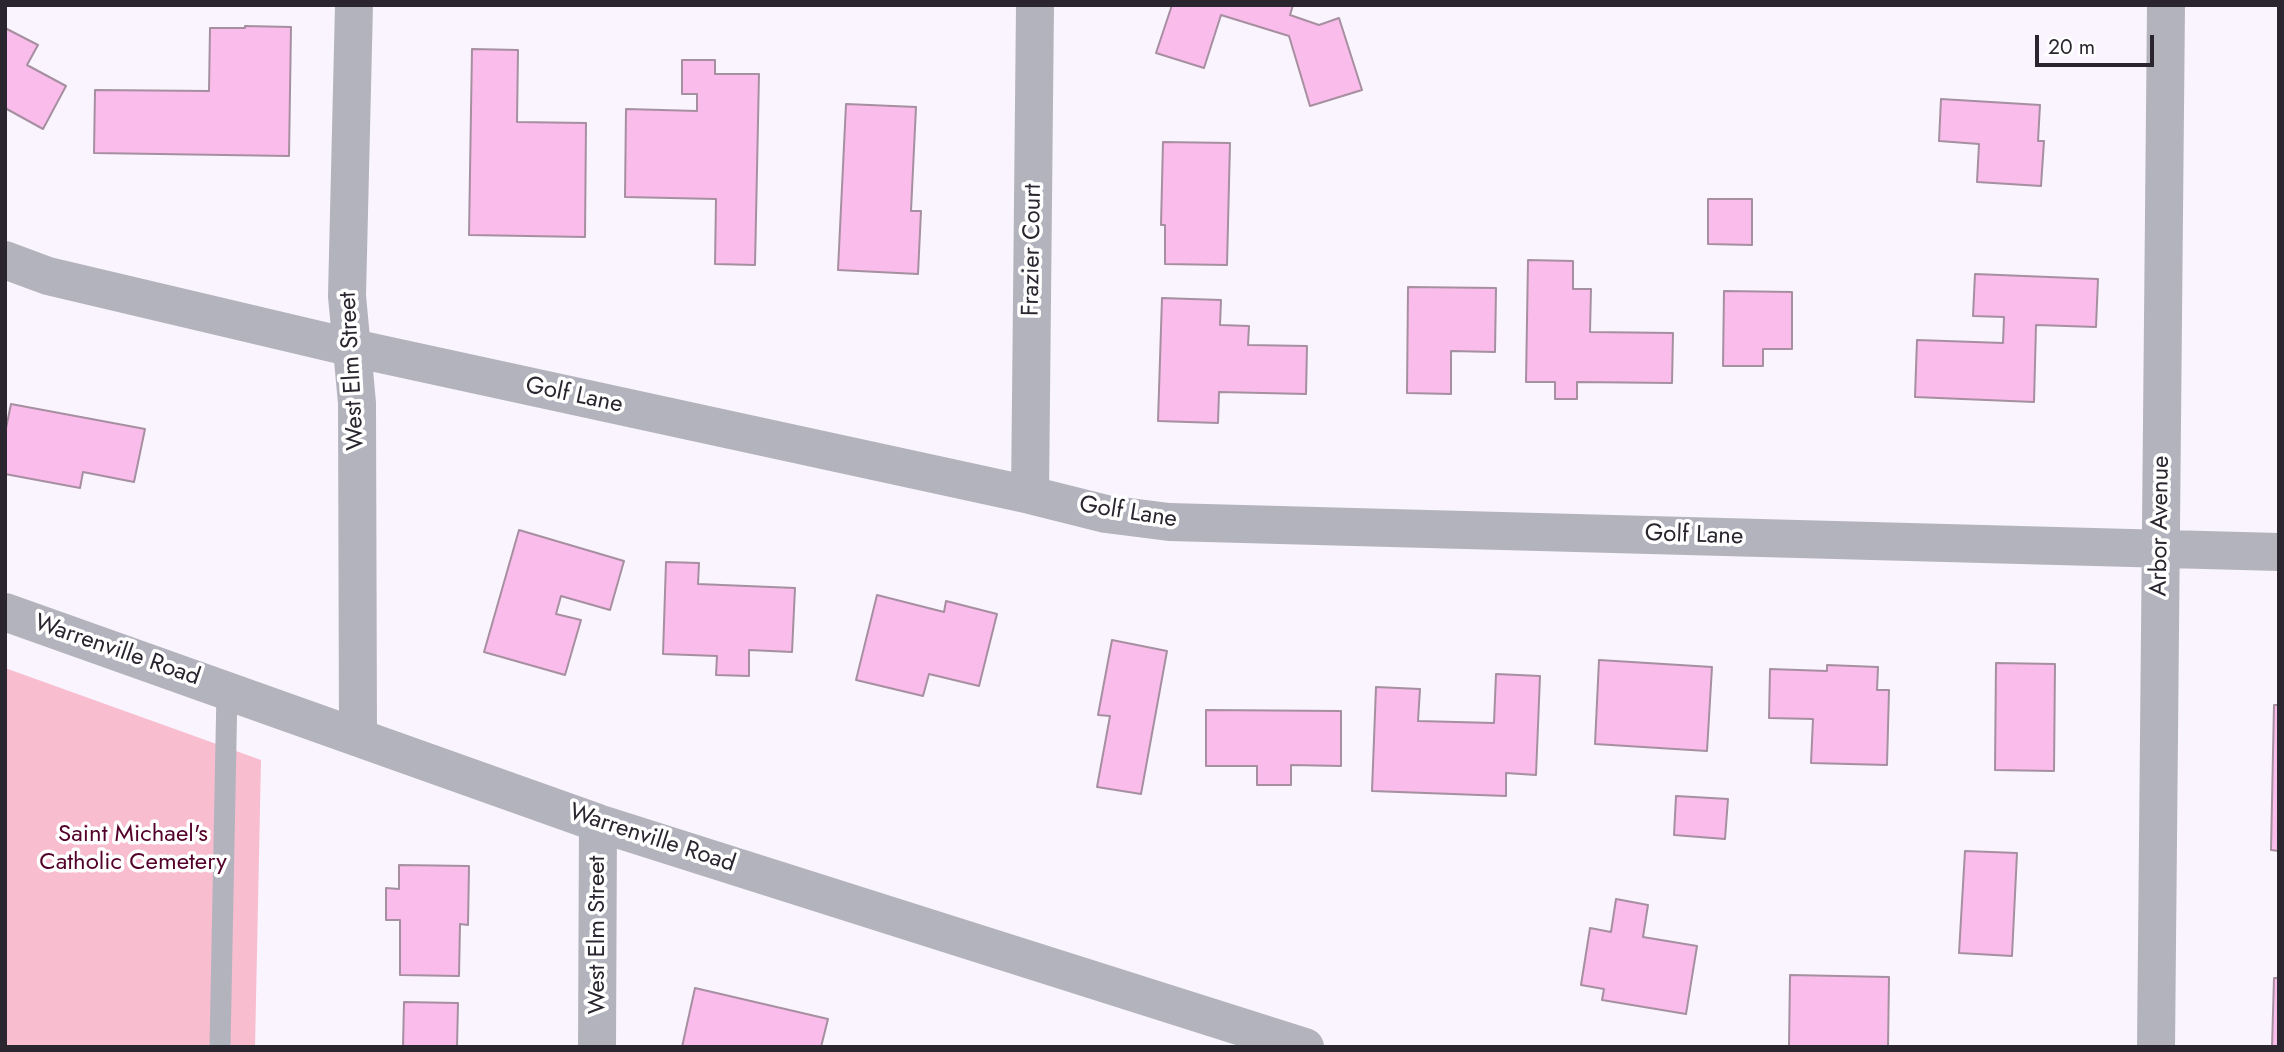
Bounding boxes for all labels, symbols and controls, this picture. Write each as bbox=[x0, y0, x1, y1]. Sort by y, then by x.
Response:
scale bar bbox=[2039, 21, 2158, 65]
text: 20 m bbox=[2048, 32, 2095, 62]
street label: Frazier Court bbox=[1017, 184, 1049, 316]
street label: West Elm Street bbox=[334, 291, 372, 451]
street label: Golf Lane bbox=[523, 372, 625, 420]
street label: Arbor Avenue bbox=[2145, 455, 2177, 597]
street label: Golf Lane bbox=[1077, 491, 1179, 535]
street label: Golf Lane bbox=[1644, 520, 1744, 552]
street label: Warrenville Road bbox=[31, 609, 203, 693]
street label: Warrenville Road bbox=[565, 799, 739, 879]
park label: Saint Michael's Catholic Cemetery bbox=[39, 821, 227, 877]
street label: West Elm Street bbox=[584, 856, 612, 1014]

